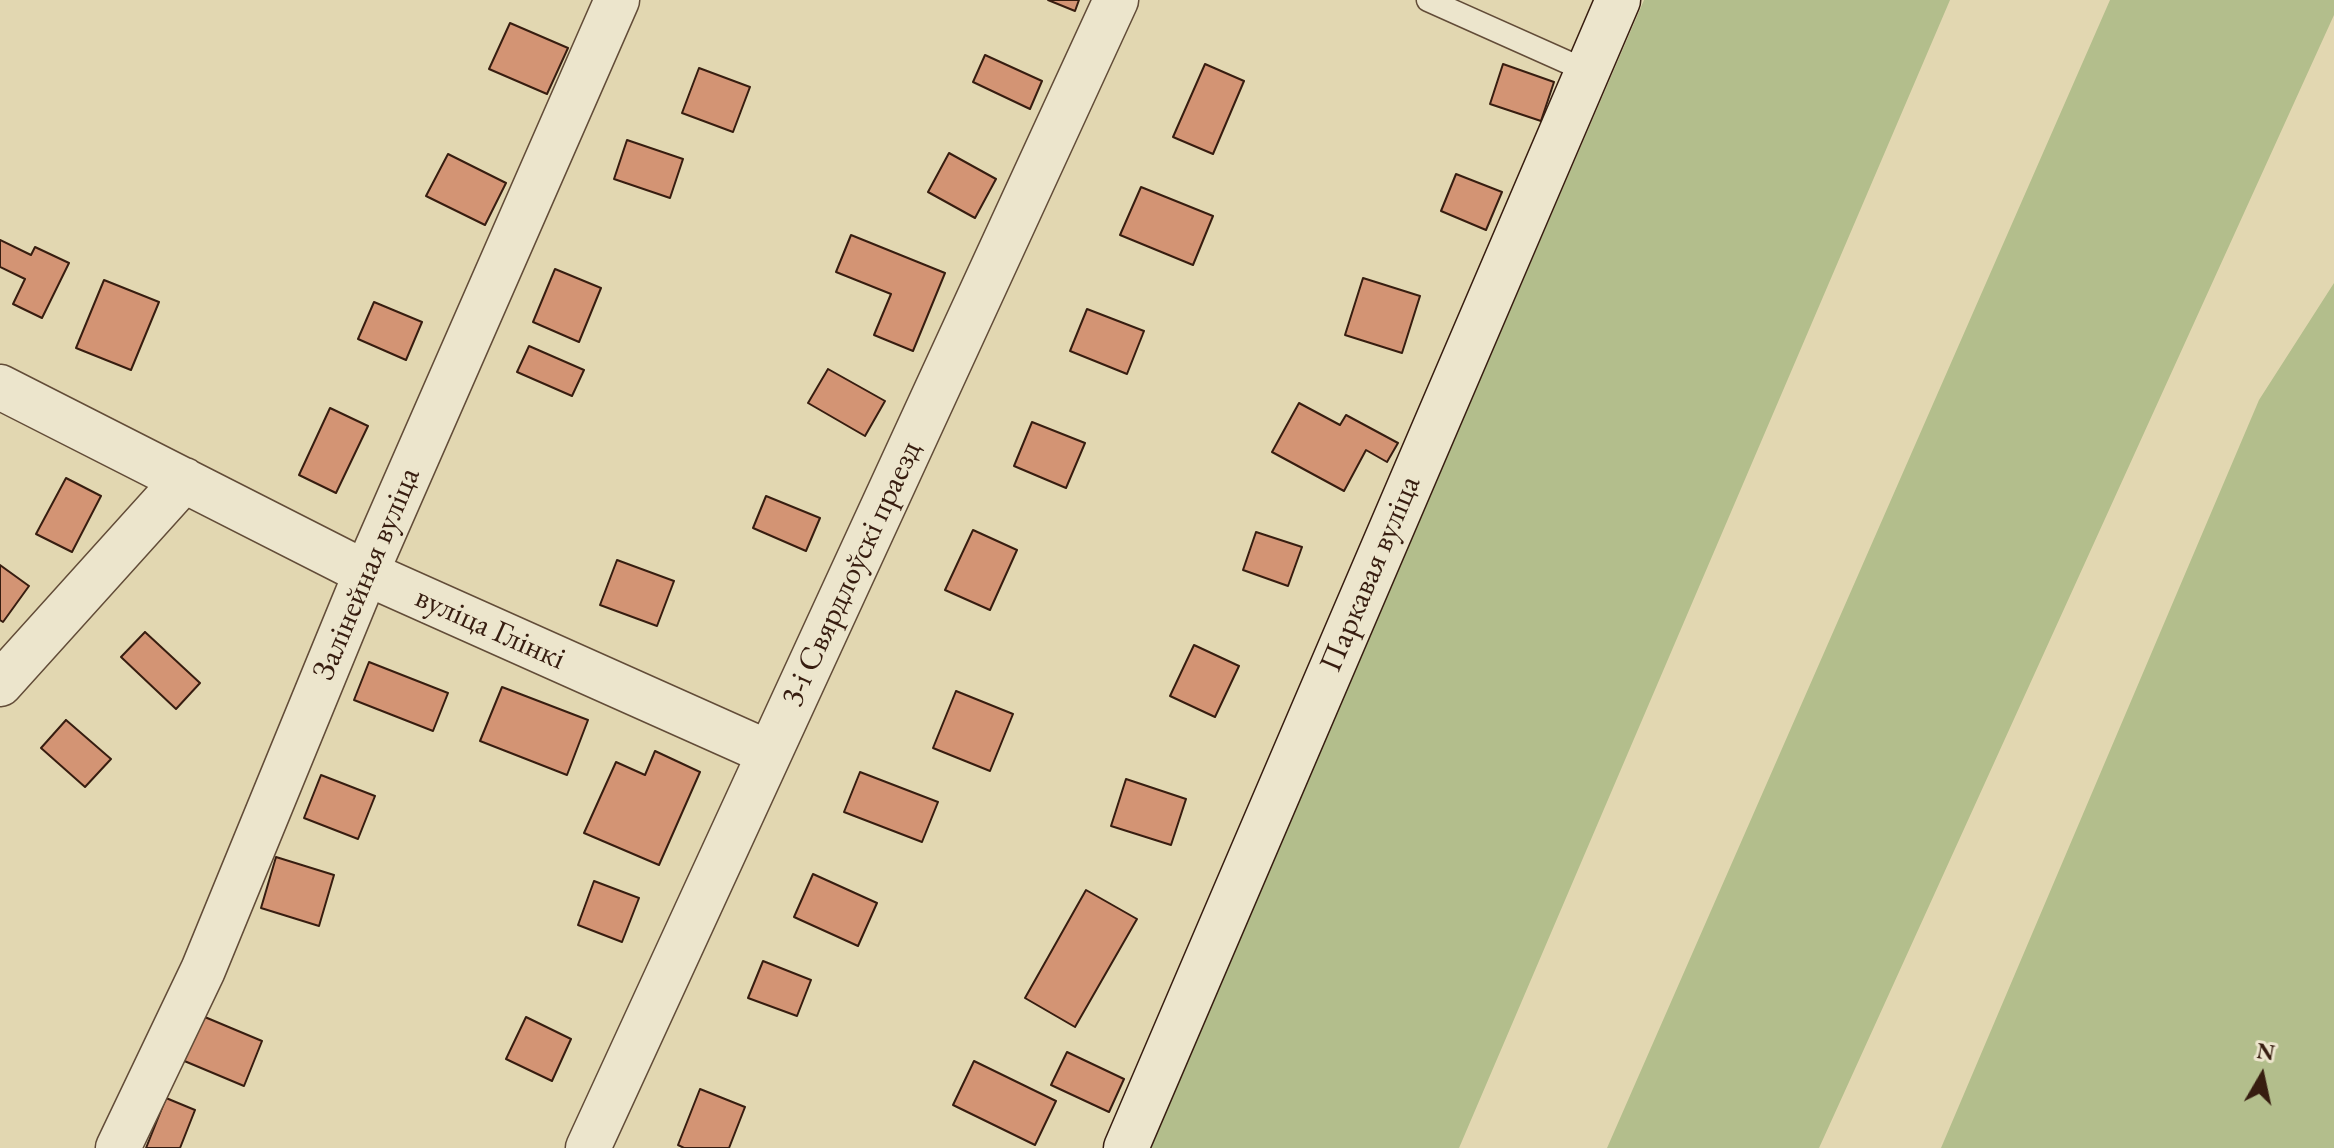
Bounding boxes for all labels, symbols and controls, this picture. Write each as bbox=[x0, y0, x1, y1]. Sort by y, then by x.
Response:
street label: 3-і Свярдлоўскі праезд bbox=[774, 435, 930, 713]
street label: Залінейная вуліца bbox=[305, 462, 429, 686]
street label: Паркавая вуліца bbox=[1312, 470, 1430, 678]
street label: вуліца Глінкі bbox=[409, 579, 571, 679]
north arrow bbox=[2222, 1036, 2302, 1116]
text: N bbox=[2255, 1036, 2277, 1068]

